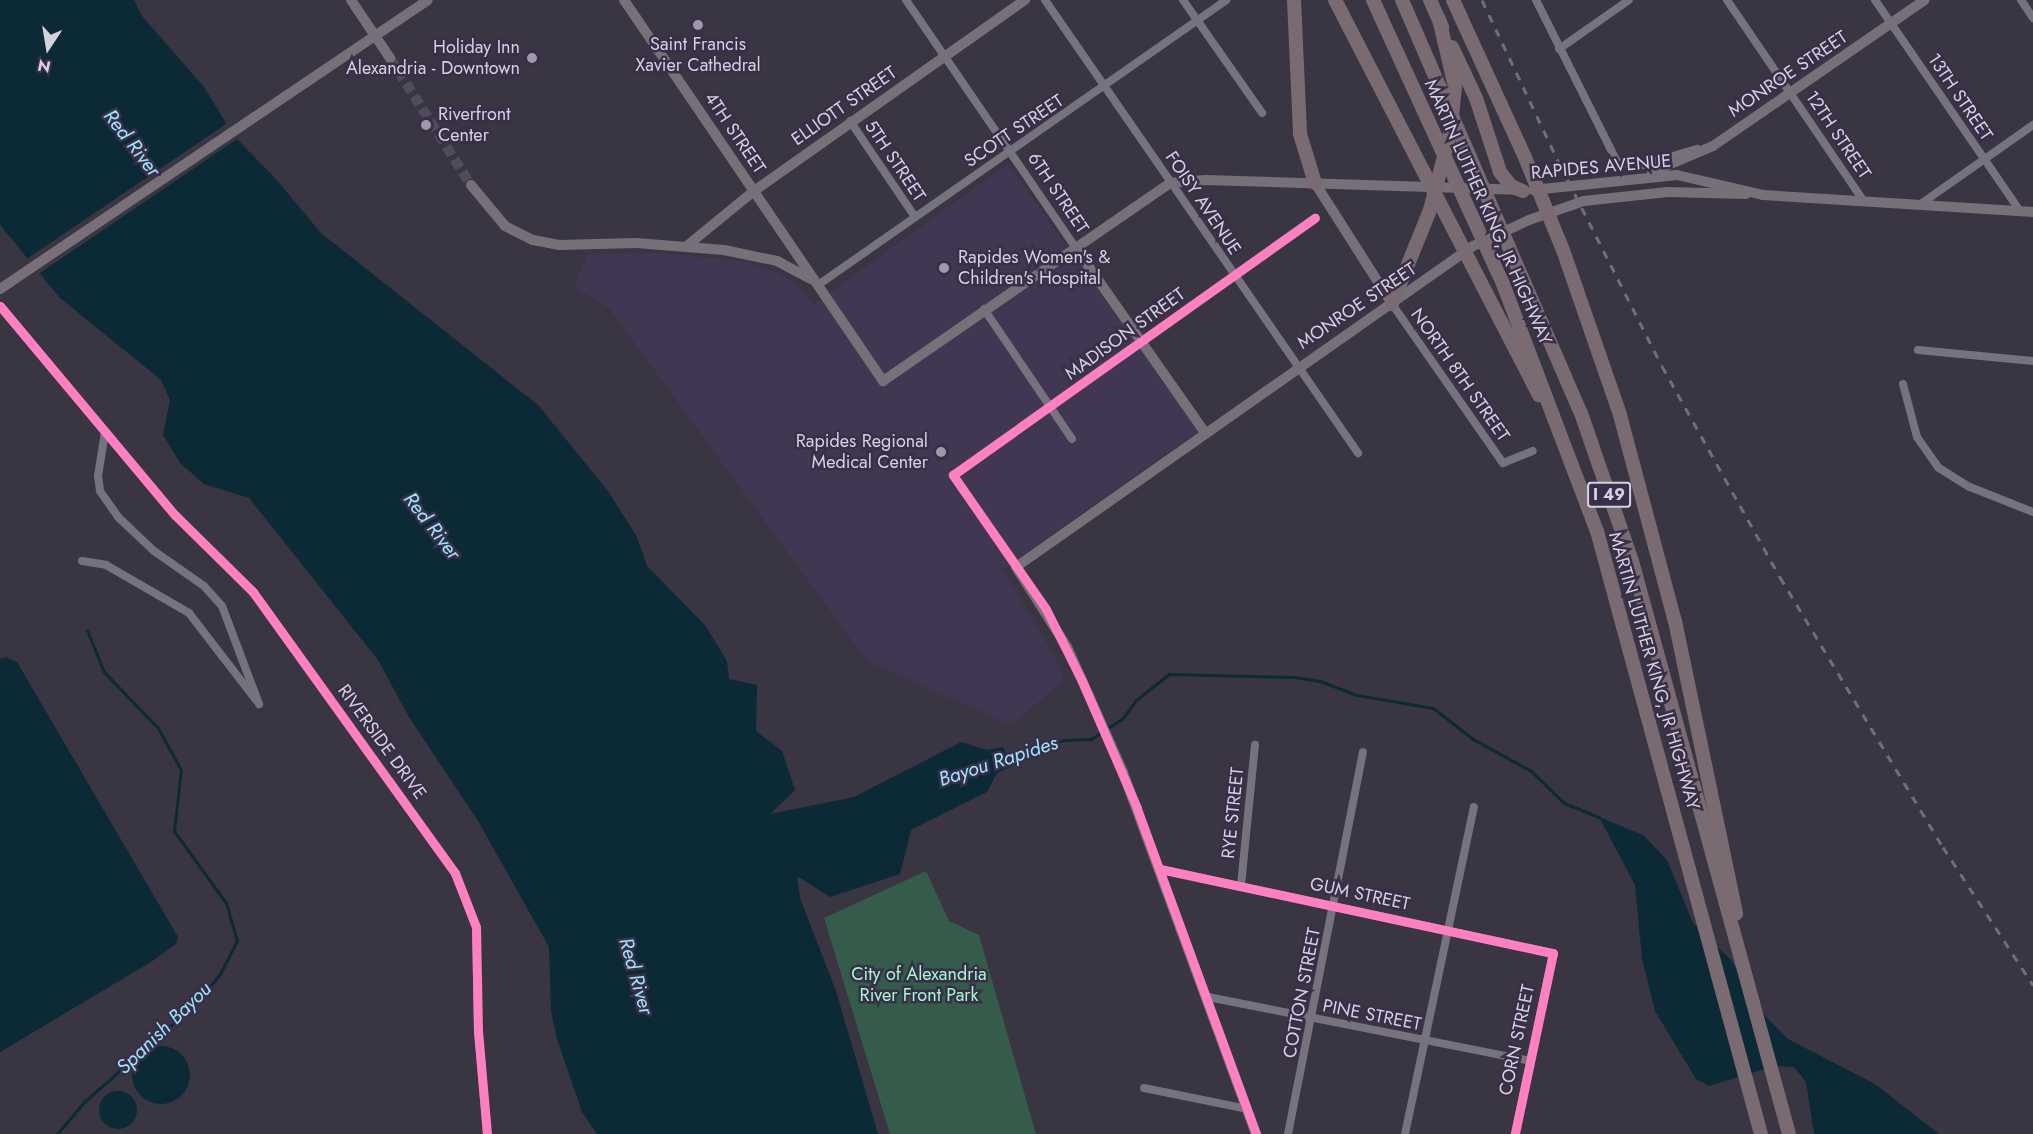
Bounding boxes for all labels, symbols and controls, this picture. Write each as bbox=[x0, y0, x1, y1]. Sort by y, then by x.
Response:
north arrow bbox=[18, 18, 78, 78]
marker: Saint Francis Xavier Cathedral bbox=[691, 18, 705, 32]
street label: MONROE STREET bbox=[1724, 26, 1852, 122]
place label: Saint Francis Xavier Cathedral bbox=[635, 34, 761, 76]
place label: Holiday Inn Alexandria - Downtown bbox=[346, 37, 520, 80]
street label: 13TH STREET bbox=[1923, 49, 1997, 145]
marker: Holiday Inn Alexandria - Downtown bbox=[525, 51, 539, 65]
text: N bbox=[36, 54, 53, 79]
street label: ELLIOTT STREET bbox=[787, 62, 901, 150]
street label: MARTIN LUTHER KING, JR HIGHWAY bbox=[1420, 76, 1556, 348]
street label: 12TH STREET bbox=[1801, 87, 1875, 183]
street label: 4TH STREET bbox=[700, 88, 770, 178]
street label: SCOTT STREET bbox=[960, 90, 1068, 172]
place label: Riverfront Center bbox=[438, 104, 511, 146]
water label: Red River bbox=[98, 105, 166, 181]
street label: 5TH STREET bbox=[860, 116, 930, 206]
marker: Riverfront Center bbox=[419, 118, 433, 132]
street label: FOISY AVENUE bbox=[1161, 147, 1245, 259]
street label: 6TH STREET bbox=[1023, 148, 1093, 238]
street label: RAPIDES AVENUE bbox=[1530, 150, 1672, 184]
place label: Rapides Women's & Children's Hospital bbox=[958, 247, 1110, 290]
street label: MONROE STREET bbox=[1293, 258, 1421, 354]
marker: Rapides Women's & Children's Hospital bbox=[935, 259, 953, 277]
street label: MADISON STREET bbox=[1061, 283, 1189, 385]
street label: NORTH 8TH STREET bbox=[1406, 304, 1514, 446]
place label: Rapides Regional Medical Center bbox=[796, 431, 928, 474]
marker: Rapides Regional Medical Center bbox=[932, 443, 950, 461]
road number: I 49 bbox=[1586, 482, 1632, 508]
water label: Red River bbox=[398, 488, 466, 564]
street label: MARTIN LUTHER KING, JR HIGHWAY bbox=[1604, 530, 1704, 812]
street label: RIVERSIDE DRIVE bbox=[333, 680, 431, 804]
water label: Bayou Rapides bbox=[935, 730, 1061, 792]
street label: RYE STREET bbox=[1217, 766, 1249, 860]
street label: GUM STREET bbox=[1308, 873, 1412, 915]
street label: COTTON STREET bbox=[1279, 926, 1325, 1060]
water label: Red River bbox=[614, 935, 658, 1017]
park label: City of Alexandria River Front Park bbox=[851, 964, 987, 1006]
water label: Spanish Bayou bbox=[111, 977, 217, 1079]
street label: CORN STREET bbox=[1495, 983, 1539, 1097]
street label: PINE STREET bbox=[1321, 995, 1423, 1035]

